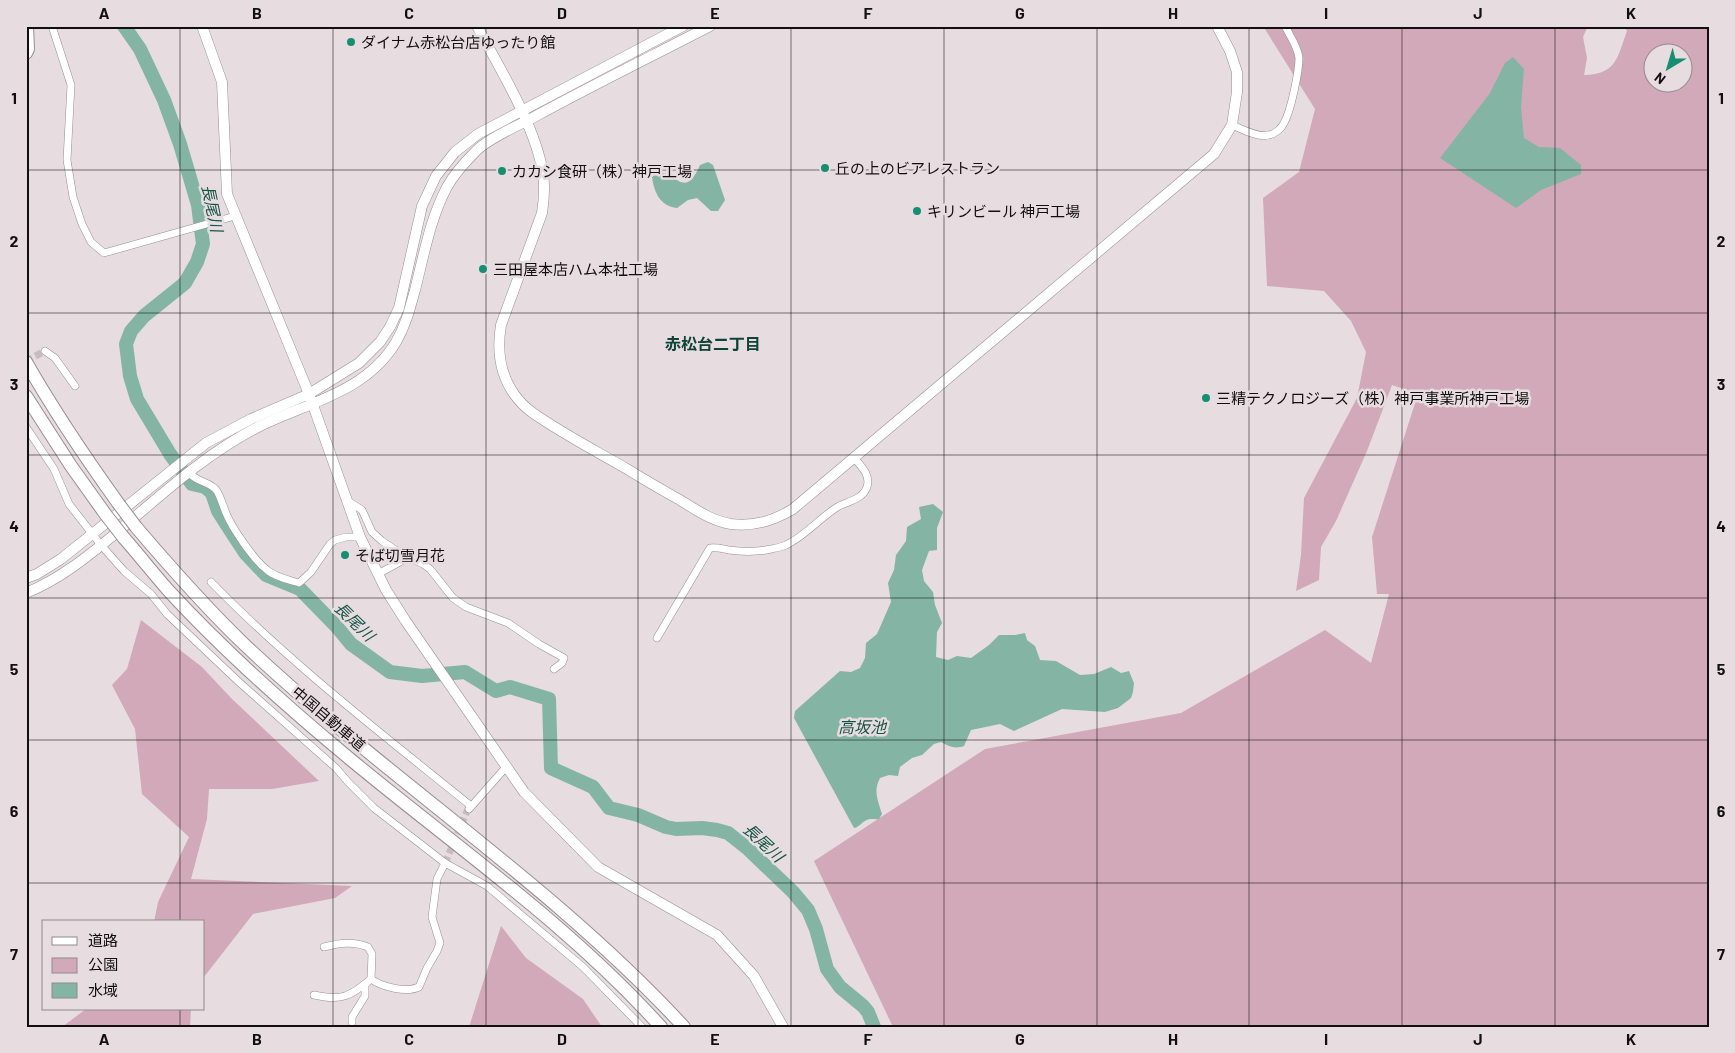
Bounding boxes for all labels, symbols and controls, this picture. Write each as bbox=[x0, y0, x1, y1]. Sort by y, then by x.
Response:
text: A bbox=[99, 3, 110, 22]
text: B bbox=[252, 3, 262, 22]
text: C bbox=[404, 3, 414, 22]
text: D bbox=[557, 3, 567, 22]
text: E bbox=[710, 3, 720, 22]
text: F bbox=[864, 3, 873, 22]
text: G bbox=[1015, 3, 1025, 22]
text: H bbox=[1168, 3, 1178, 22]
text: I bbox=[1324, 3, 1328, 22]
text: J bbox=[1473, 3, 1483, 22]
text: K bbox=[1626, 3, 1636, 22]
place label: ダイナム赤松台店ゆったり館 bbox=[361, 33, 555, 51]
marker: ダイナム赤松台店ゆったり館 bbox=[345, 36, 357, 48]
north arrow bbox=[1642, 42, 1692, 92]
text: N bbox=[1651, 69, 1669, 88]
text: 1 bbox=[11, 88, 17, 107]
text: 1 bbox=[1718, 88, 1724, 107]
place label: 丘の上のビアレストラン bbox=[835, 159, 1000, 177]
place label: カカシ食研（株）神戸工場 bbox=[512, 162, 692, 180]
marker: 丘の上のビアレストラン bbox=[819, 162, 831, 174]
marker: カカシ食研（株）神戸工場 bbox=[496, 165, 508, 177]
water label: 長尾川 bbox=[199, 183, 228, 235]
place label: キリンビール 神戸工場 bbox=[927, 202, 1080, 220]
marker: キリンビール 神戸工場 bbox=[911, 205, 923, 217]
text: 2 bbox=[10, 231, 19, 250]
text: 2 bbox=[1717, 231, 1726, 250]
place label: 三田屋本店ハム本社工場 bbox=[493, 260, 658, 278]
marker: 三田屋本店ハム本社工場 bbox=[477, 263, 489, 275]
district label: 赤松台二丁目 bbox=[665, 334, 761, 353]
text: 3 bbox=[10, 374, 18, 393]
text: 3 bbox=[1717, 374, 1725, 393]
place label: 三精テクノロジーズ（株）神戸事業所神戸工場 bbox=[1216, 389, 1529, 407]
marker: 三精テクノロジーズ（株）神戸事業所神戸工場 bbox=[1200, 392, 1212, 404]
text: 4 bbox=[9, 516, 19, 535]
text: 4 bbox=[1716, 516, 1726, 535]
place label: そば切雪月花 bbox=[355, 546, 445, 564]
marker: そば切雪月花 bbox=[339, 549, 351, 561]
water label: 長尾川 bbox=[331, 597, 380, 646]
text: 5 bbox=[10, 659, 19, 678]
text: 5 bbox=[1717, 659, 1726, 678]
street label: 中国自動車道 bbox=[289, 682, 369, 754]
water label: 高坂池 bbox=[838, 717, 888, 736]
text: 6 bbox=[10, 801, 19, 820]
text: 6 bbox=[1717, 801, 1726, 820]
water label: 長尾川 bbox=[740, 819, 789, 867]
legend bbox=[42, 920, 205, 1010]
text: 道路 bbox=[88, 931, 118, 949]
text: 7 bbox=[10, 944, 18, 963]
text: 7 bbox=[1717, 944, 1725, 963]
text: 公園 bbox=[88, 955, 118, 973]
text: 水域 bbox=[88, 981, 118, 999]
text: A bbox=[99, 1029, 110, 1048]
text: B bbox=[252, 1029, 262, 1048]
text: C bbox=[404, 1029, 414, 1048]
text: D bbox=[557, 1029, 567, 1048]
text: E bbox=[710, 1029, 720, 1048]
text: F bbox=[864, 1029, 873, 1048]
text: G bbox=[1015, 1029, 1025, 1048]
text: H bbox=[1168, 1029, 1178, 1048]
text: I bbox=[1324, 1029, 1328, 1048]
text: J bbox=[1473, 1029, 1483, 1048]
text: K bbox=[1626, 1029, 1636, 1048]

